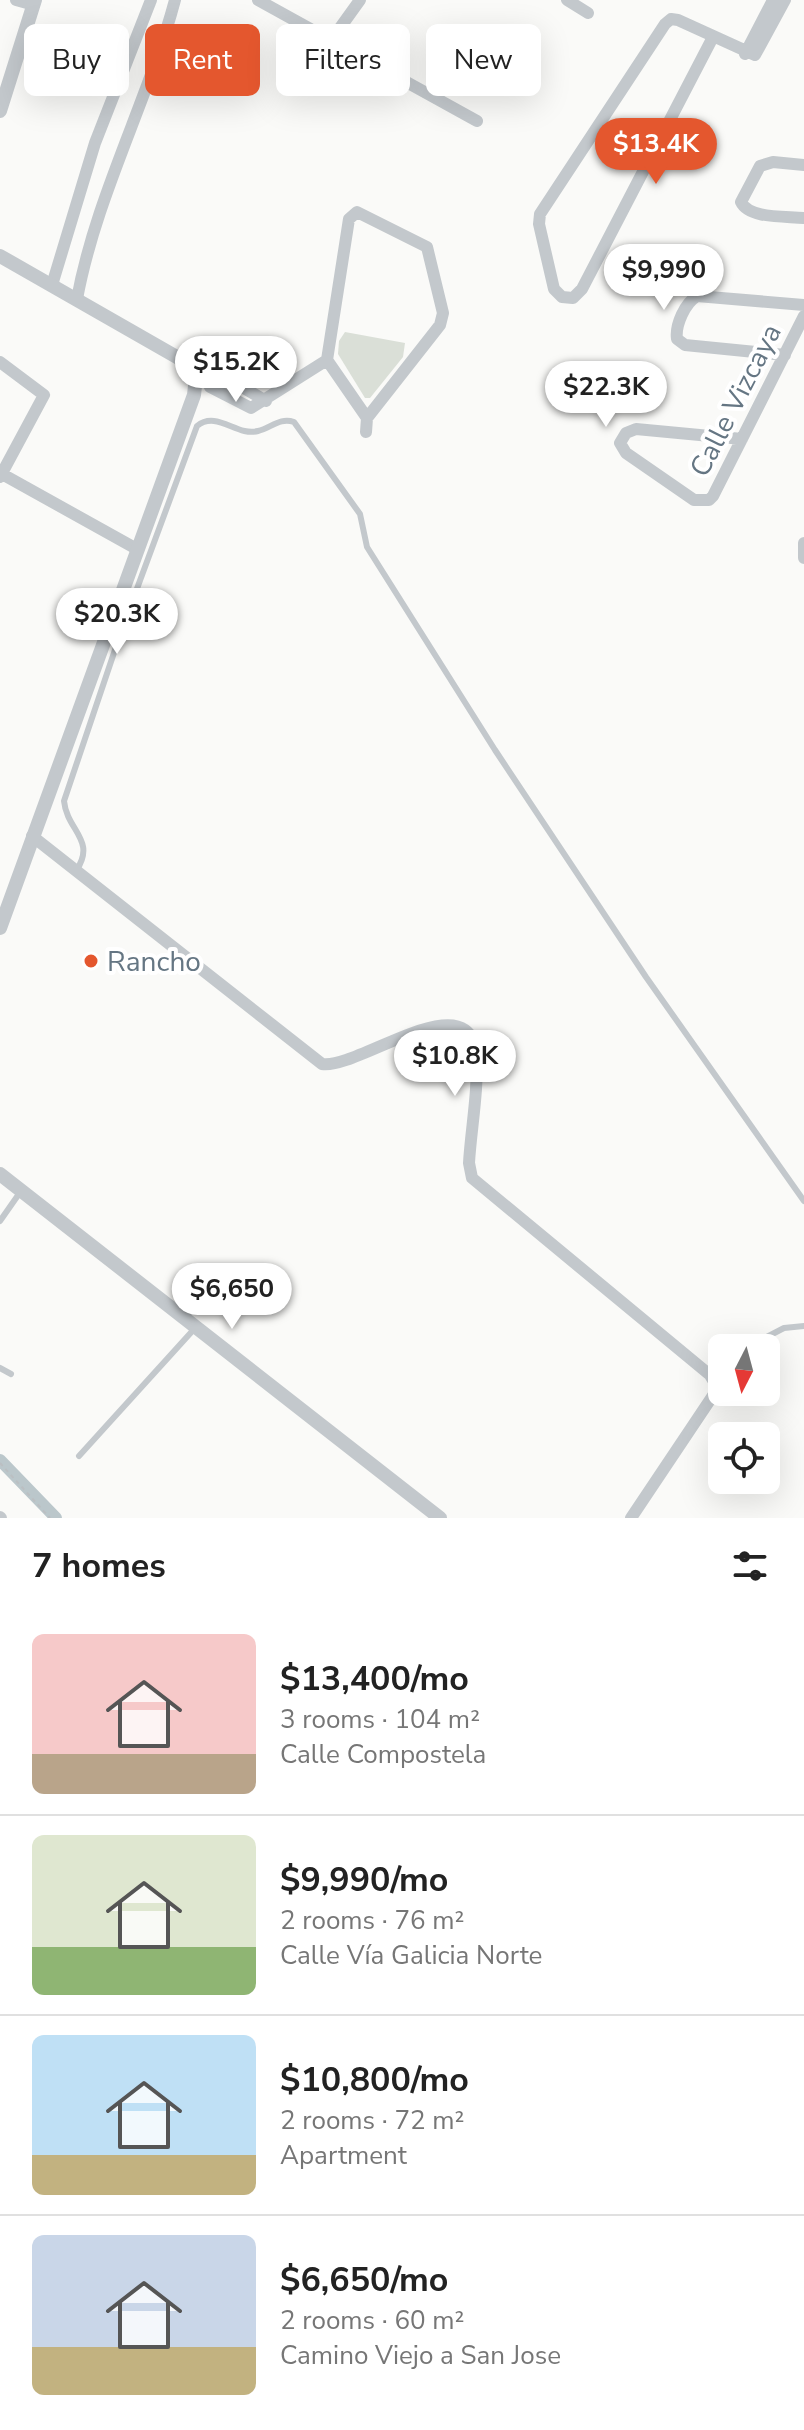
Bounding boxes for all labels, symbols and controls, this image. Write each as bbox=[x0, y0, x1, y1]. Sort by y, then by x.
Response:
chip: Buy bbox=[24, 24, 129, 96]
chip: Rent bbox=[145, 24, 260, 96]
chip: Filters bbox=[276, 24, 410, 96]
chip: New bbox=[426, 24, 541, 96]
pin: $13.4K bbox=[591, 118, 721, 186]
text: $13.4K bbox=[613, 126, 699, 161]
pin: $9,990 bbox=[599, 244, 729, 312]
text: $9,990 bbox=[622, 252, 706, 287]
street label: Calle Vizcaya bbox=[681, 318, 791, 483]
pin: $15.2K bbox=[171, 336, 301, 404]
text: $15.2K bbox=[193, 344, 279, 379]
pin: $22.3K bbox=[541, 361, 671, 429]
text: $22.3K bbox=[563, 369, 649, 404]
pin: $20.3K bbox=[52, 588, 182, 656]
text: $20.3K bbox=[74, 596, 160, 631]
place label: Rancho bbox=[107, 943, 201, 981]
marker: Rancho bbox=[82, 952, 100, 970]
pin: $10.8K bbox=[390, 1030, 520, 1098]
text: $10.8K bbox=[412, 1038, 498, 1073]
pin: $6,650 bbox=[167, 1263, 297, 1331]
text: $6,650 bbox=[190, 1271, 274, 1306]
north arrow bbox=[708, 1334, 780, 1406]
map controls bbox=[708, 1334, 780, 1494]
button: locate bbox=[708, 1422, 780, 1494]
text: 7 homes bbox=[32, 1543, 166, 1589]
icon: filters bbox=[728, 1544, 772, 1588]
text: $13,400/mo bbox=[280, 1656, 469, 1702]
icon: home bbox=[96, 1666, 192, 1762]
text: 3 rooms · 104 m² bbox=[280, 1702, 480, 1737]
text: Calle Compostela bbox=[280, 1737, 486, 1772]
text: $9,990/mo bbox=[280, 1857, 448, 1903]
icon: home bbox=[96, 1867, 192, 1963]
text: 2 rooms · 76 m² bbox=[280, 1903, 464, 1938]
text: Calle Vía Galicia Norte bbox=[280, 1938, 542, 1973]
text: $10,800/mo bbox=[280, 2057, 469, 2103]
icon: home bbox=[96, 2067, 192, 2163]
text: 2 rooms · 72 m² bbox=[280, 2103, 464, 2138]
text: Apartment bbox=[280, 2138, 407, 2173]
text: $6,650/mo bbox=[280, 2257, 448, 2303]
icon: home bbox=[96, 2267, 192, 2363]
text: 2 rooms · 60 m² bbox=[280, 2303, 464, 2338]
text: Camino Viejo a San Jose bbox=[280, 2338, 561, 2373]

